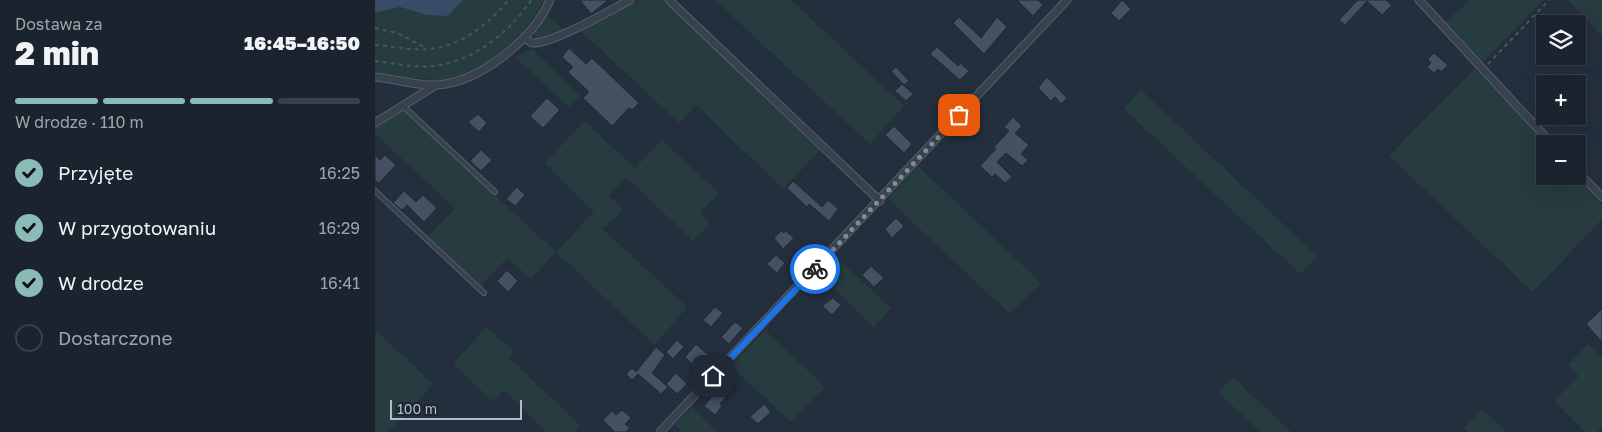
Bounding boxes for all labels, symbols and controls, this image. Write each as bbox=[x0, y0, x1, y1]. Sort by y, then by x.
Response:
text: Dostawa za bbox=[15, 14, 102, 34]
map controls bbox=[1536, 15, 1586, 185]
button: layers bbox=[1536, 15, 1586, 65]
text: 16:45–16:50 bbox=[244, 31, 360, 54]
text: 2 min bbox=[15, 34, 99, 72]
button: + bbox=[1536, 75, 1586, 125]
pin bbox=[938, 94, 980, 136]
icon: bag bbox=[945, 101, 973, 129]
text: W drodze · 110 m bbox=[15, 112, 144, 132]
button: − bbox=[1536, 135, 1586, 185]
icon: check bbox=[15, 159, 43, 187]
text: Przyjęte bbox=[58, 161, 133, 184]
text: 16:25 bbox=[319, 163, 360, 183]
icon: check bbox=[15, 214, 43, 242]
text: W przygotowaniu bbox=[58, 216, 216, 239]
text: 16:29 bbox=[319, 218, 360, 238]
courier bbox=[790, 244, 840, 294]
icon: bike bbox=[801, 255, 829, 283]
icon: check bbox=[15, 269, 43, 297]
text: W drodze bbox=[58, 271, 144, 294]
text: 16:41 bbox=[320, 273, 360, 293]
text: Dostarczone bbox=[58, 326, 172, 349]
pin bbox=[692, 355, 734, 397]
icon: home bbox=[699, 362, 727, 390]
scale bar bbox=[390, 397, 523, 420]
text: 100 m bbox=[397, 400, 437, 417]

